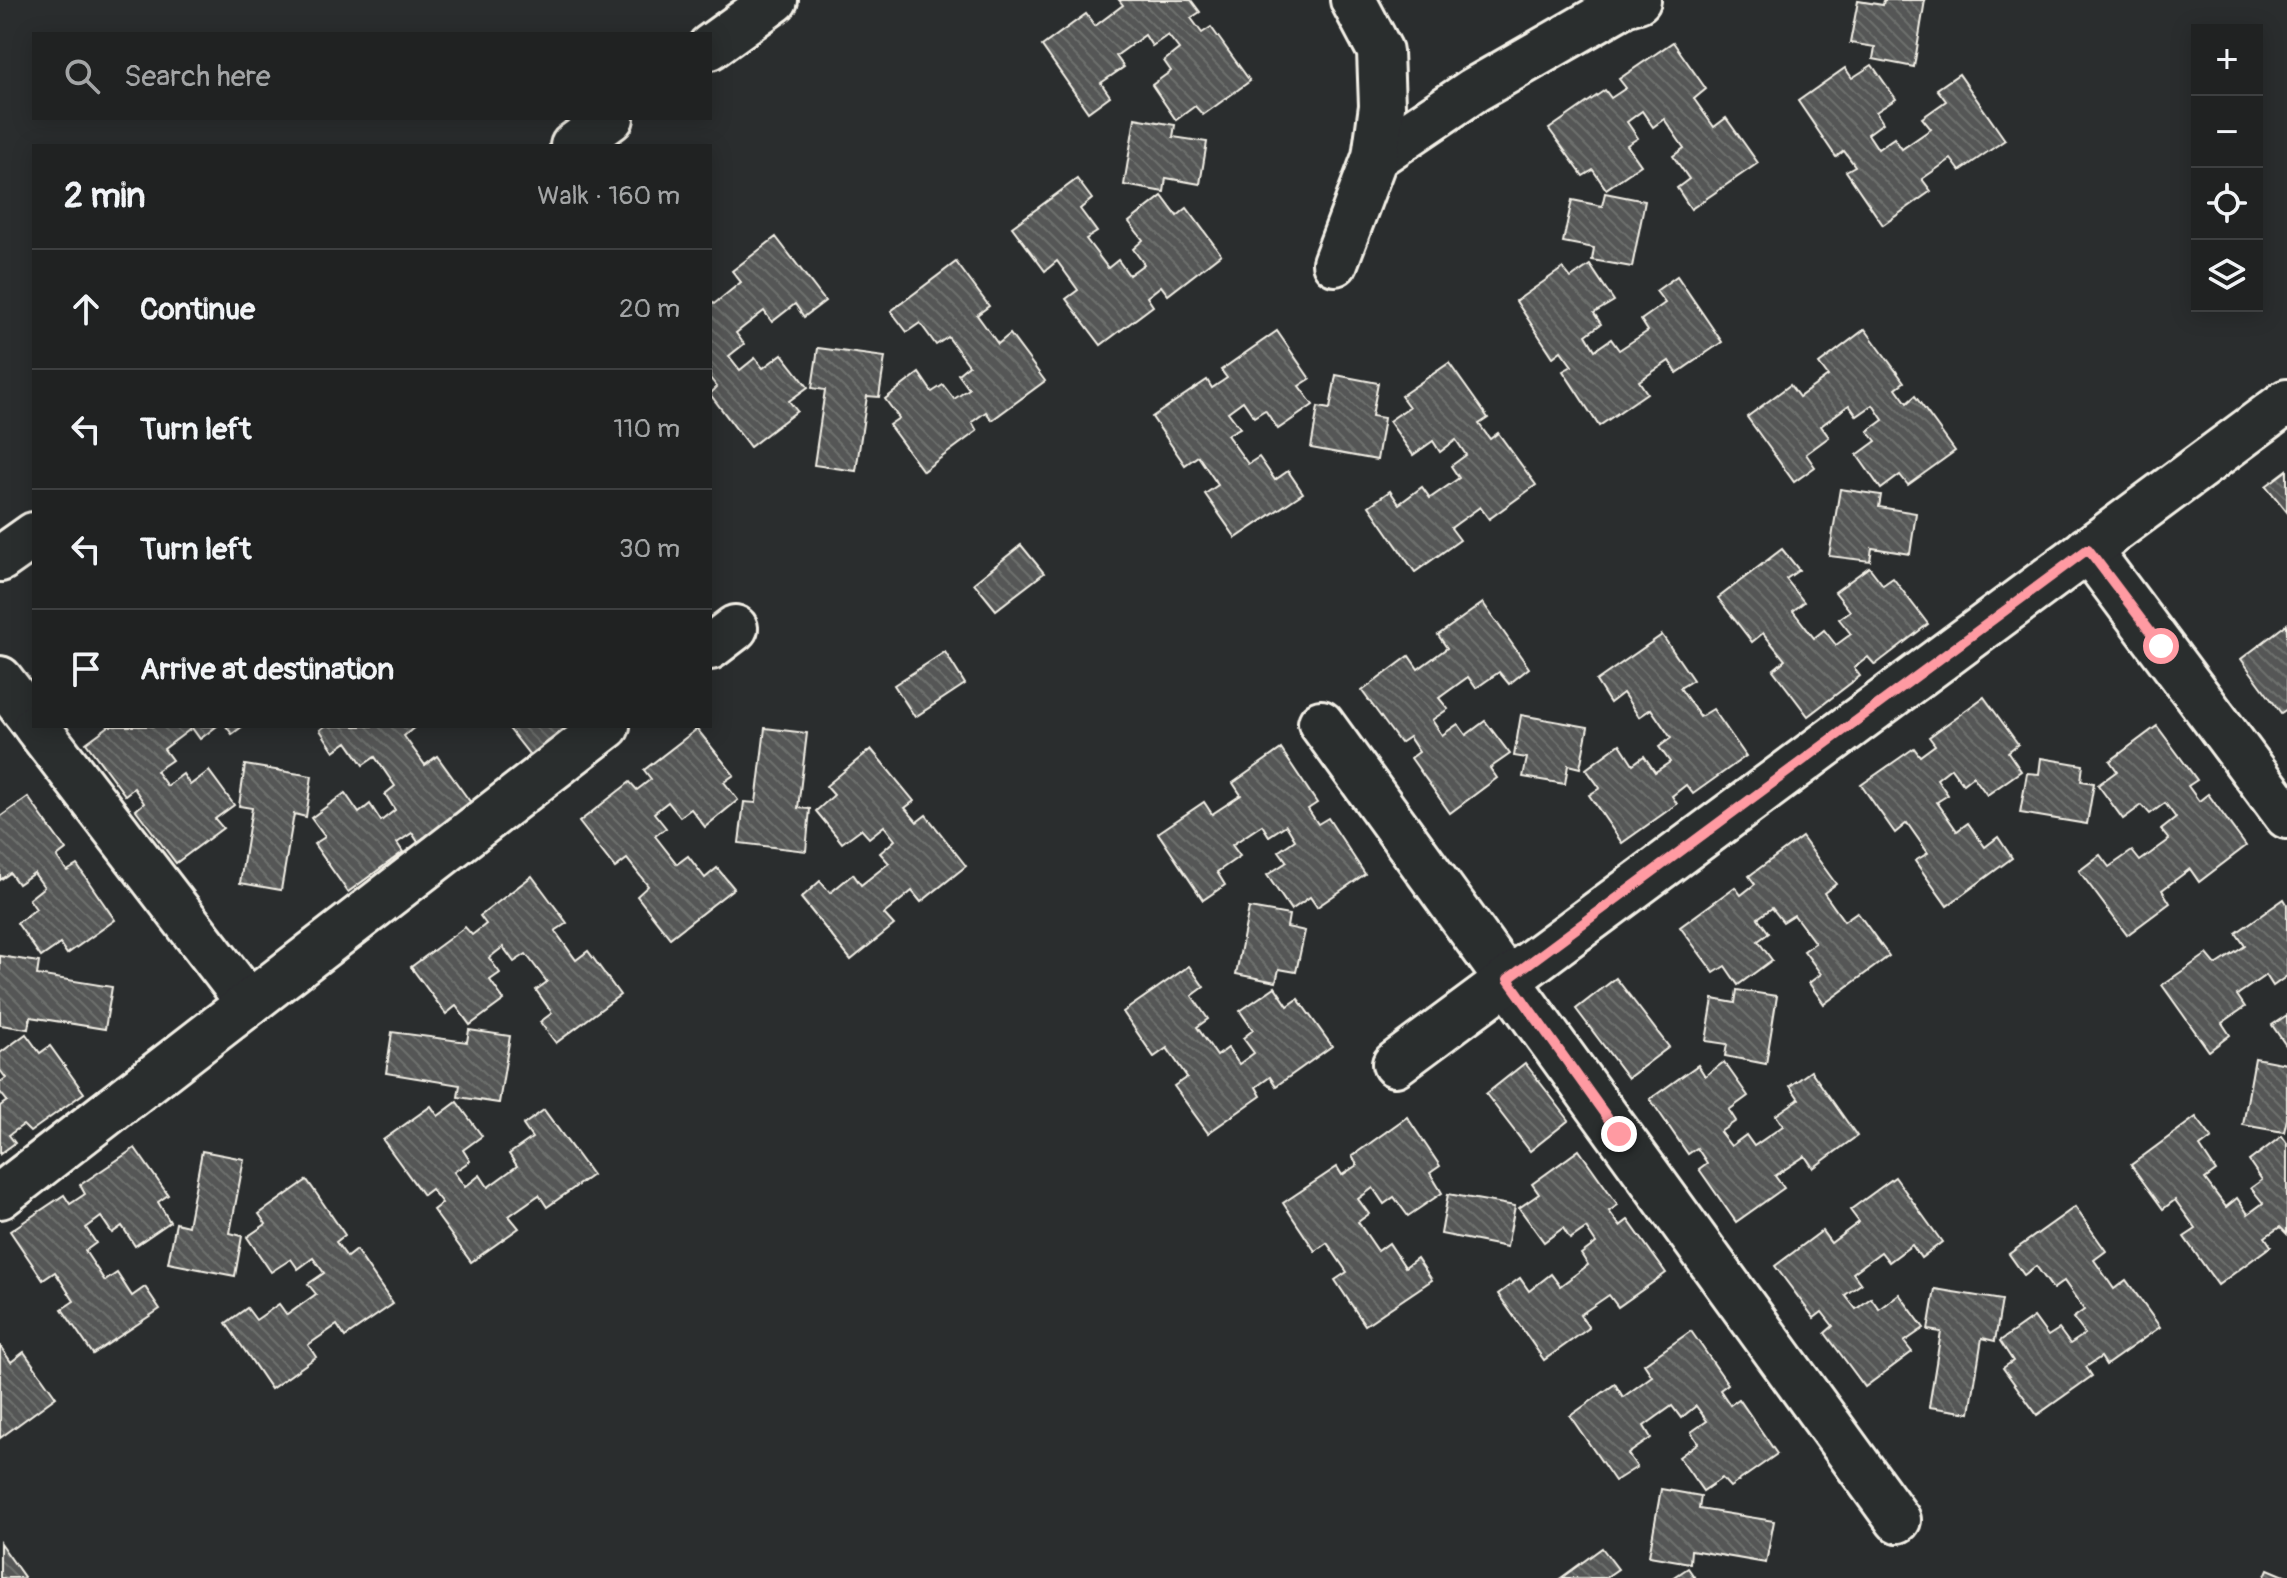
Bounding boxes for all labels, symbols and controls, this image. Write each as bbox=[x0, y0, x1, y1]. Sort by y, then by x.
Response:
map controls bbox=[2191, 24, 2263, 312]
button: + bbox=[2191, 24, 2263, 96]
search box bbox=[32, 32, 712, 120]
icon: search bbox=[60, 54, 104, 98]
text: Search here bbox=[124, 58, 271, 95]
button: − bbox=[2191, 96, 2263, 168]
button: locate bbox=[2191, 168, 2263, 240]
text: 2 min bbox=[64, 175, 146, 218]
text: Walk · 160 m bbox=[537, 180, 680, 212]
button: layers bbox=[2191, 240, 2263, 312]
icon: ahead bbox=[64, 287, 108, 331]
text: Continue bbox=[140, 291, 255, 328]
text: 20 m bbox=[619, 293, 680, 325]
icon: left bbox=[64, 407, 108, 451]
text: Turn left bbox=[140, 411, 251, 448]
text: 110 m bbox=[613, 413, 680, 445]
icon: left bbox=[64, 527, 108, 571]
text: Turn left bbox=[140, 531, 251, 568]
text: 30 m bbox=[619, 533, 680, 565]
route start bbox=[2143, 628, 2179, 664]
icon: arrive bbox=[64, 647, 108, 691]
text: Arrive at destination bbox=[140, 651, 394, 688]
route end bbox=[1601, 1116, 1637, 1152]

